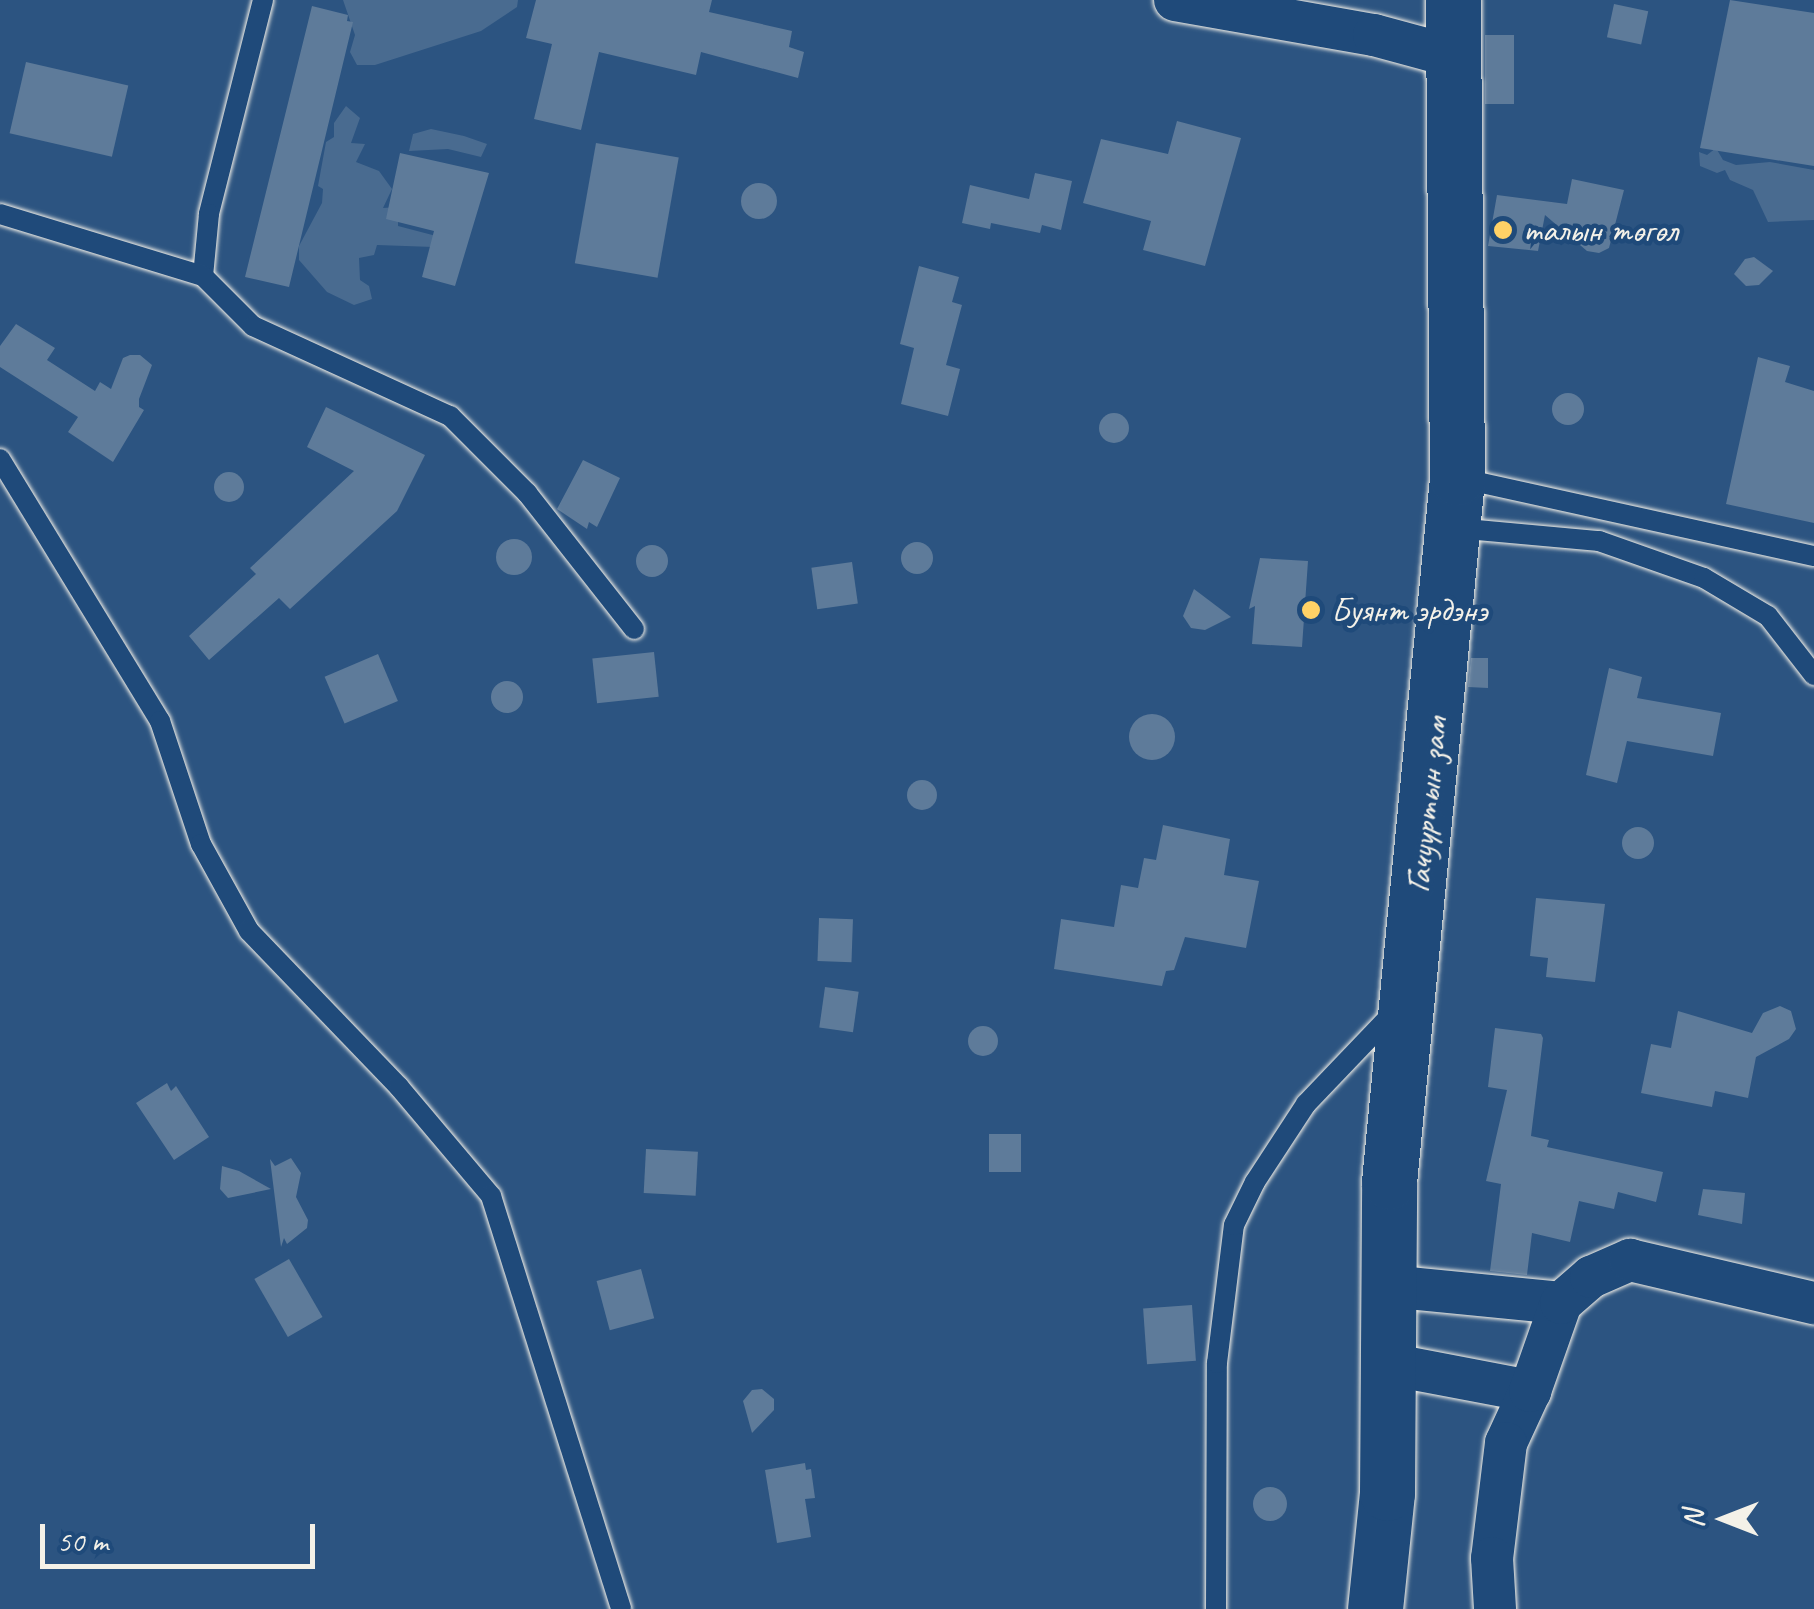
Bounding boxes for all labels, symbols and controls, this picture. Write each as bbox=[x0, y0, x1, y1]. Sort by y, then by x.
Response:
place label: талын төгөл bbox=[1523, 209, 1674, 251]
marker: талын төгөл bbox=[1492, 219, 1514, 241]
place label: Буянт эрдэнэ bbox=[1331, 589, 1487, 631]
marker: Буянт эрдэнэ bbox=[1300, 599, 1322, 621]
street label: Гачууртын зам bbox=[1397, 715, 1457, 895]
north arrow bbox=[1674, 1469, 1774, 1569]
scale bar bbox=[45, 1504, 320, 1566]
text: N bbox=[1676, 1510, 1711, 1528]
text: 50 m bbox=[57, 1522, 108, 1560]

